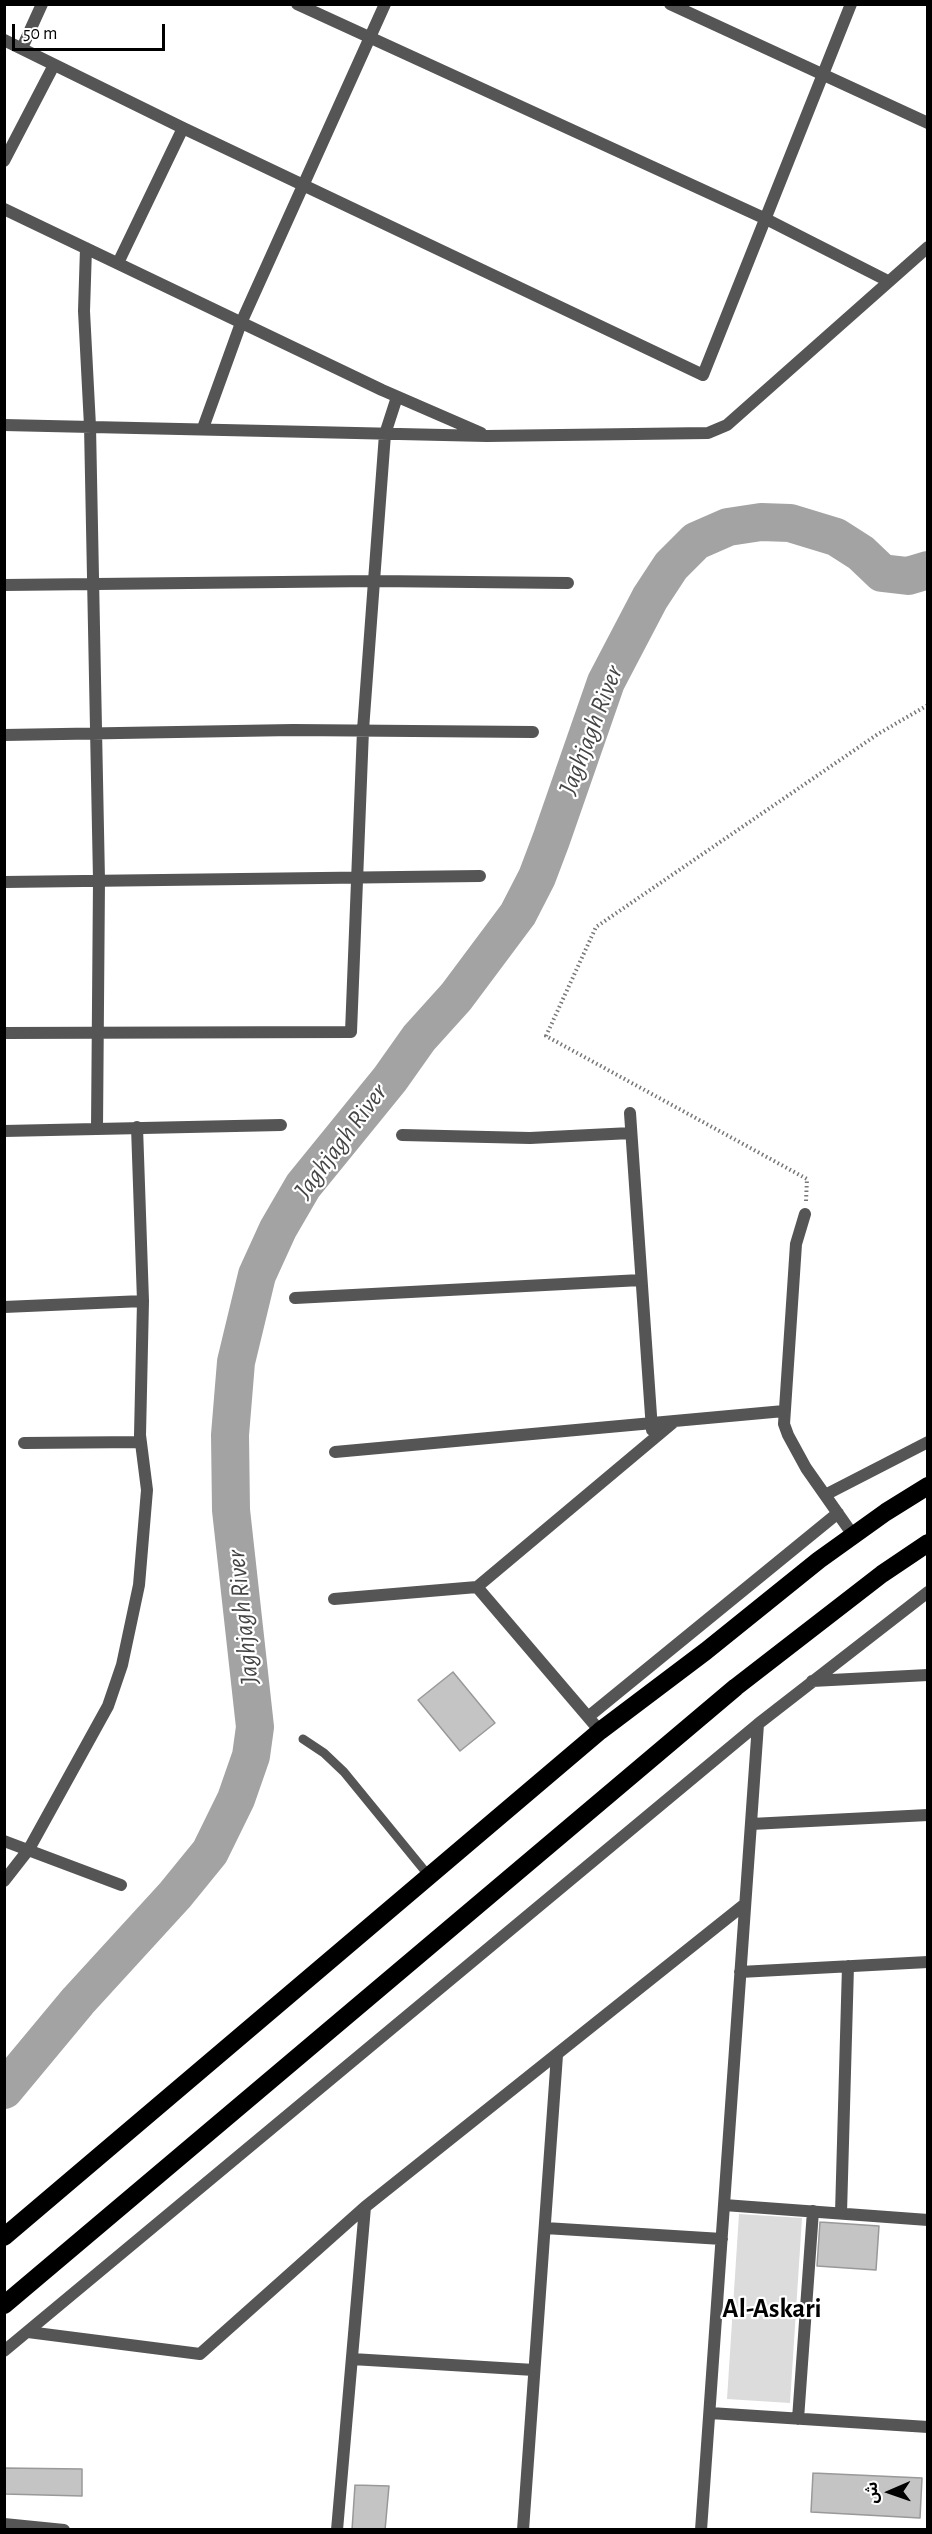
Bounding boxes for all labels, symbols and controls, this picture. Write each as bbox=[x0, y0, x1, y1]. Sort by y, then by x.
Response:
scale bar bbox=[15, 12, 168, 50]
text: 50 m bbox=[23, 25, 57, 43]
water label: Jaghjagh River bbox=[552, 661, 630, 799]
water label: Jaghjagh River bbox=[288, 1078, 394, 1204]
water label: Jaghjagh River bbox=[220, 1548, 266, 1686]
district label: Al-Askari bbox=[722, 2293, 822, 2325]
north arrow bbox=[860, 2462, 920, 2522]
text: ش bbox=[864, 2481, 880, 2504]

